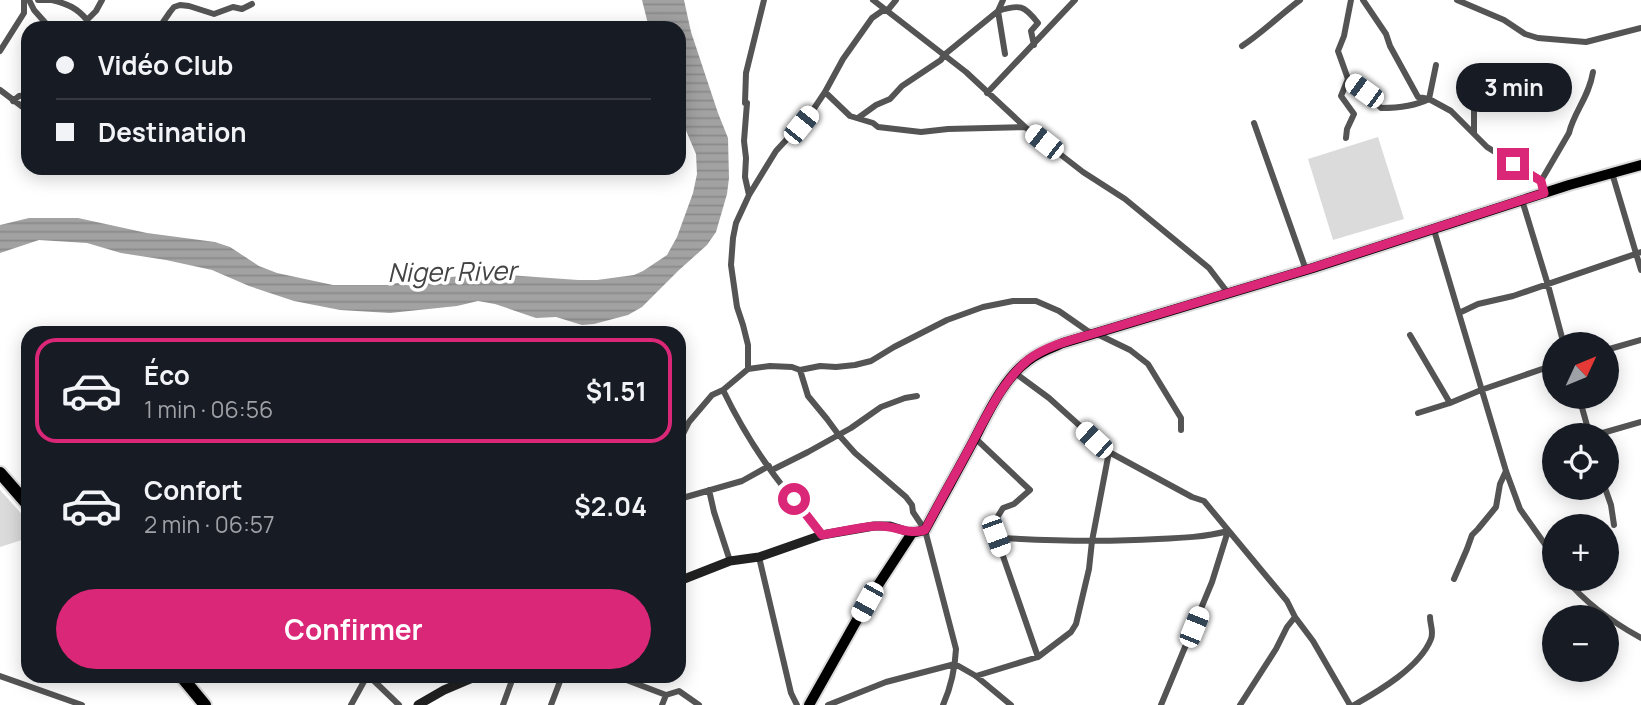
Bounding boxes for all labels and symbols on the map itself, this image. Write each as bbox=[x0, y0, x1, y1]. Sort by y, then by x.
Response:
callout: 3 min bbox=[1455, 62, 1571, 111]
car bbox=[1341, 70, 1388, 112]
car bbox=[780, 102, 823, 148]
car bbox=[1021, 121, 1068, 163]
route end bbox=[1497, 148, 1529, 180]
water label: Niger River bbox=[387, 252, 520, 290]
north arrow bbox=[1542, 332, 1619, 410]
car bbox=[1072, 418, 1117, 462]
route start bbox=[778, 483, 810, 515]
car bbox=[979, 513, 1014, 559]
car bbox=[848, 579, 887, 625]
car bbox=[1177, 604, 1212, 650]

